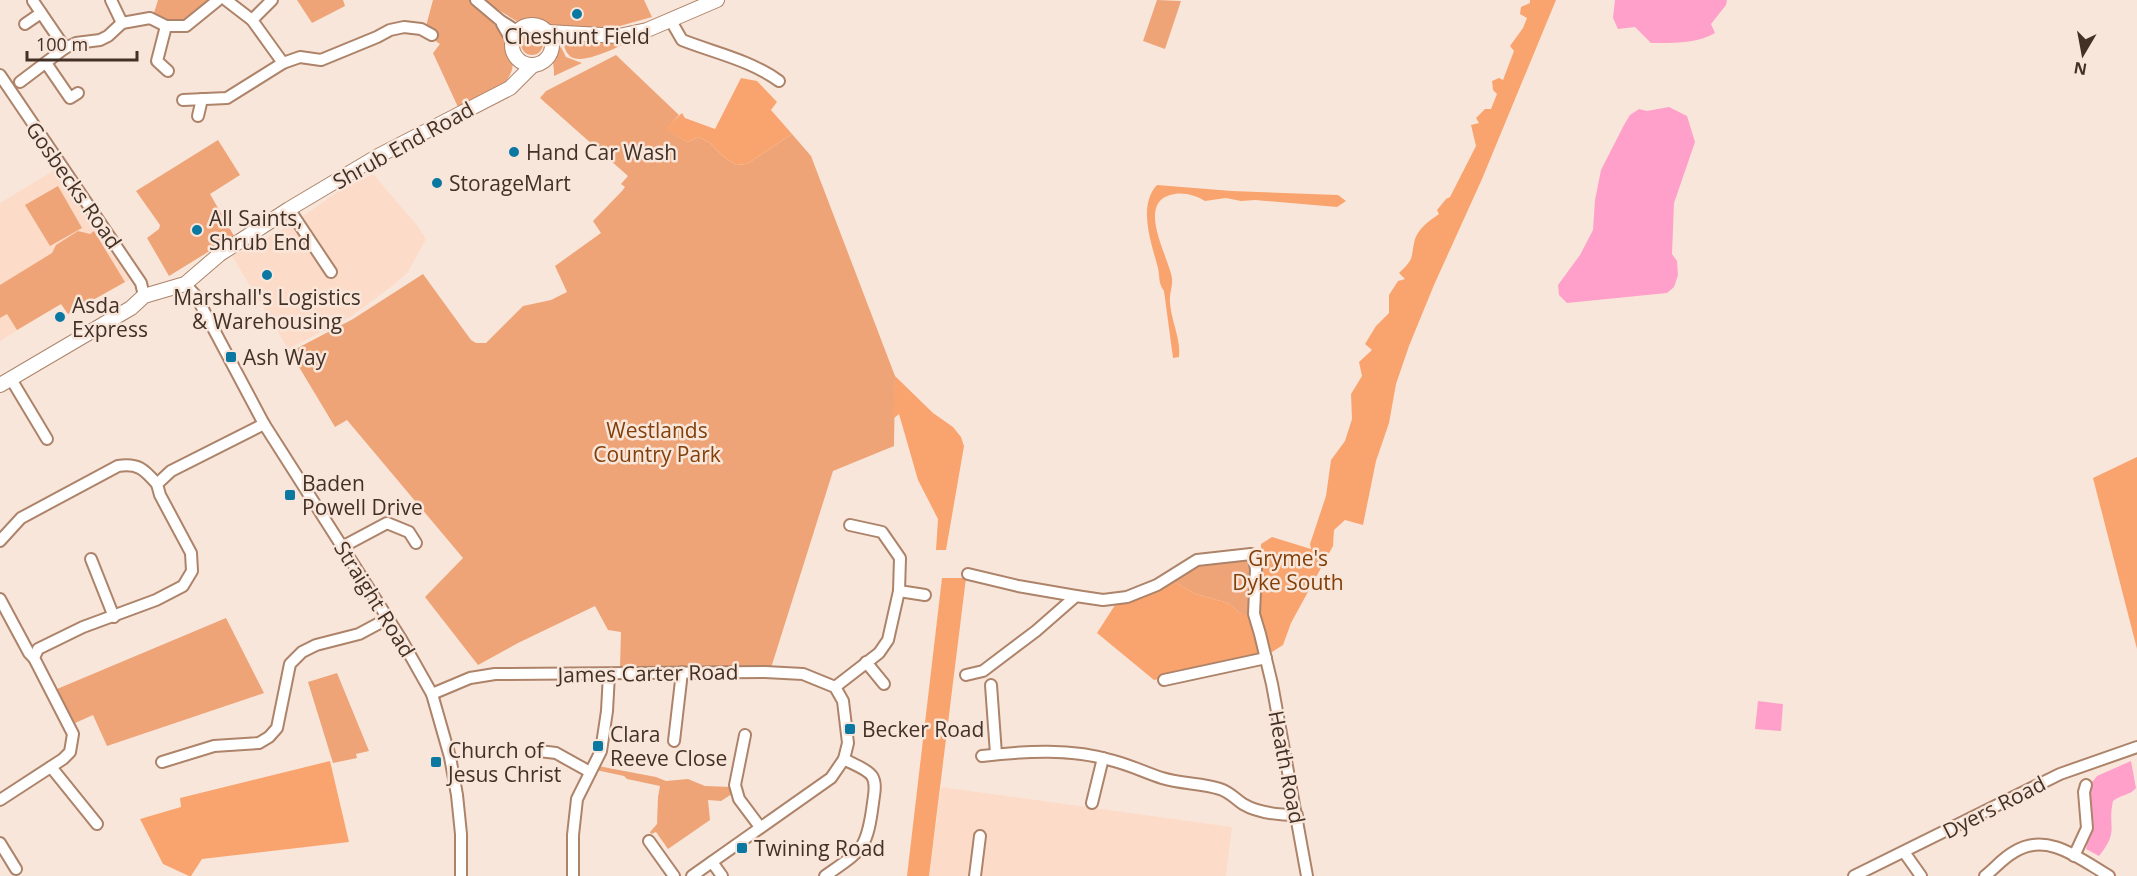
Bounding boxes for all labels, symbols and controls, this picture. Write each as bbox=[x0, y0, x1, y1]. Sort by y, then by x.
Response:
marker: Cheshunt Field bbox=[570, 7, 584, 21]
place label: Cheshunt Field bbox=[504, 22, 650, 50]
scale bar bbox=[27, 24, 136, 62]
north arrow bbox=[2053, 24, 2113, 84]
text: 100 m bbox=[36, 32, 88, 56]
text: N bbox=[2072, 57, 2089, 81]
street label: Shrub End Road bbox=[328, 95, 478, 195]
street label: Gosbecks Road bbox=[20, 116, 128, 254]
place label: Hand Car Wash bbox=[526, 138, 677, 166]
marker: Hand Car Wash bbox=[507, 145, 521, 159]
place label: StorageMart bbox=[449, 169, 571, 197]
marker: StorageMart bbox=[430, 176, 444, 190]
place label: All Saints, Shrub End bbox=[209, 204, 311, 256]
marker: All Saints, Shrub End bbox=[190, 223, 204, 237]
marker: Marshall's Logistics & Warehousing bbox=[260, 268, 274, 282]
place label: Marshall's Logistics & Warehousing bbox=[173, 283, 361, 335]
place label: Asda Express bbox=[72, 291, 148, 343]
marker: Asda Express bbox=[53, 310, 67, 324]
place label: Ash Way bbox=[243, 343, 327, 371]
marker: Ash Way bbox=[224, 350, 238, 364]
park label: Westlands Country Park bbox=[593, 416, 721, 468]
place label: Baden Powell Drive bbox=[302, 469, 423, 521]
marker: Baden Powell Drive bbox=[283, 488, 297, 502]
street label: Straight Road bbox=[328, 536, 422, 662]
park label: Gryme's Dyke South bbox=[1232, 544, 1344, 596]
street label: James Carter Road bbox=[555, 657, 739, 689]
street label: Heath Road bbox=[1262, 708, 1312, 826]
place label: Becker Road bbox=[862, 715, 984, 743]
place label: Clara Reeve Close bbox=[610, 720, 727, 772]
marker: Becker Road bbox=[843, 722, 857, 736]
place label: Church of Jesus Christ bbox=[446, 736, 561, 788]
marker: Clara Reeve Close bbox=[591, 739, 605, 753]
marker: Church of Jesus Christ bbox=[429, 755, 443, 769]
street label: Dyers Road bbox=[1938, 769, 2050, 845]
place label: Twining Road bbox=[754, 834, 885, 862]
marker: Twining Road bbox=[735, 841, 749, 855]

